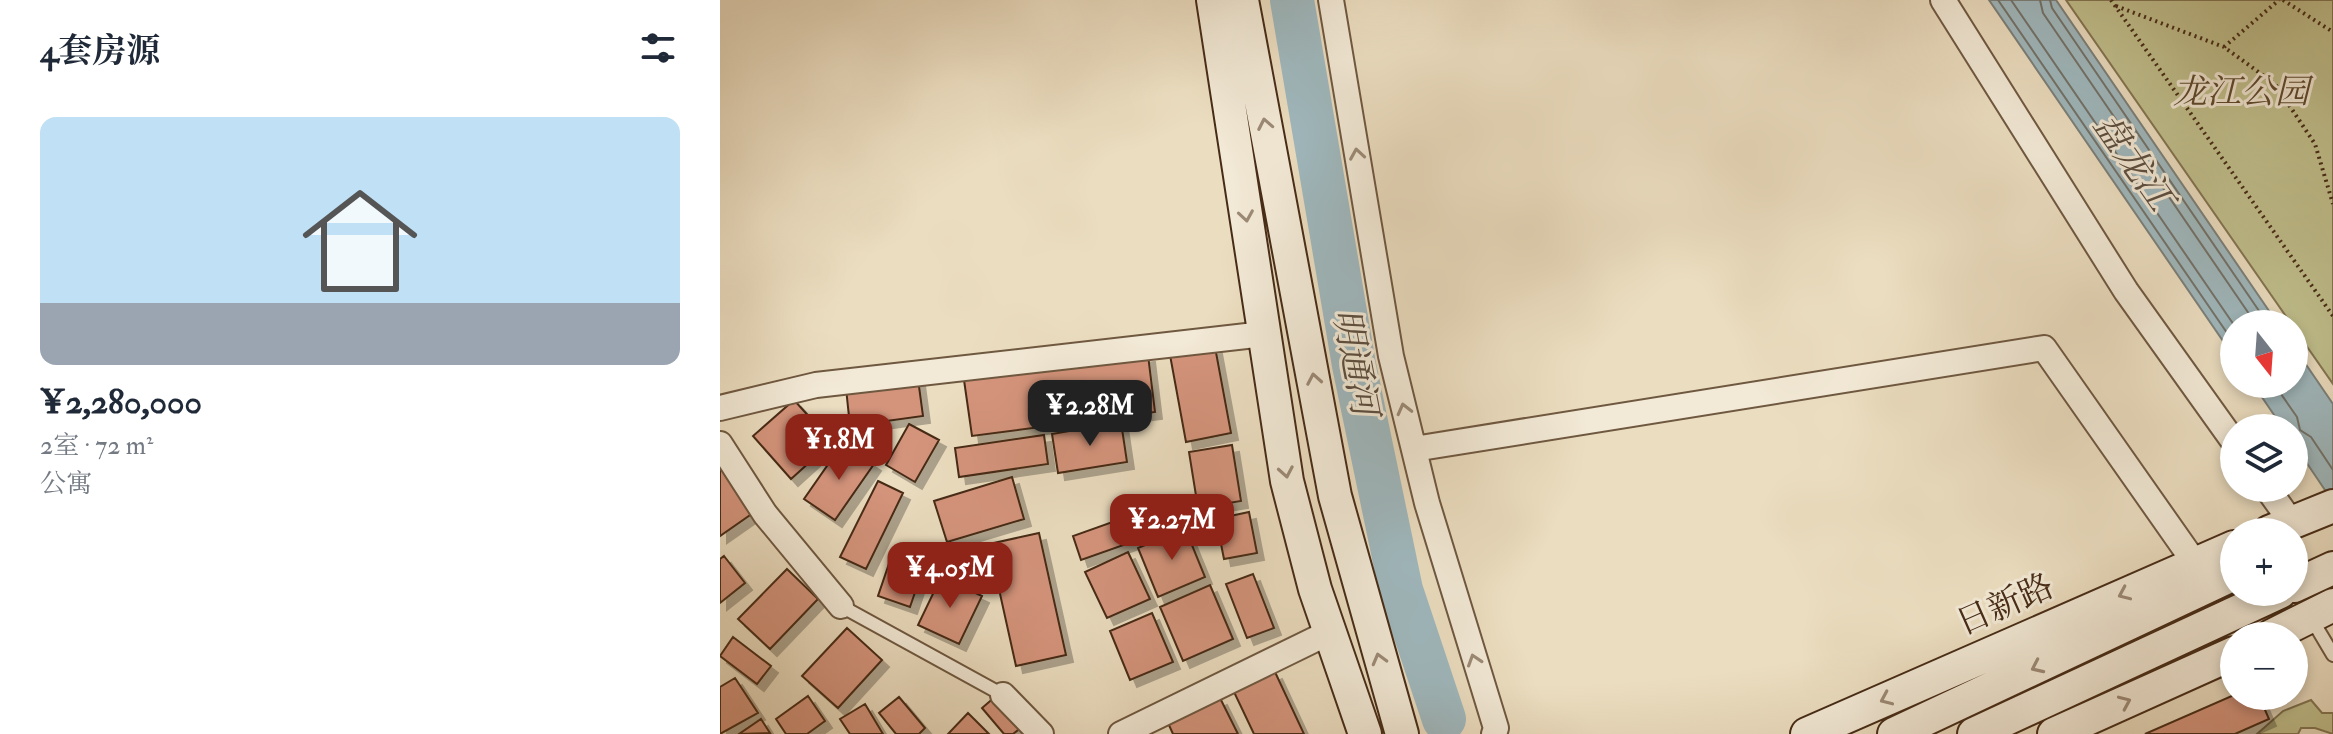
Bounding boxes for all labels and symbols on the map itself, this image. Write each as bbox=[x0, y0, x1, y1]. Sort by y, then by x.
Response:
park label: 龙江公园 bbox=[2173, 71, 2314, 114]
water label: 盘龙江 bbox=[2084, 105, 2185, 223]
one-way arrow bbox=[1257, 118, 1274, 131]
one-way arrow bbox=[1349, 147, 1366, 160]
one-way arrow bbox=[1236, 209, 1253, 222]
water label: 明通河 bbox=[1323, 305, 1389, 425]
north arrow bbox=[2220, 310, 2308, 398]
one-way arrow bbox=[1307, 372, 1324, 386]
pin: ¥2.28M bbox=[1025, 380, 1155, 448]
one-way arrow bbox=[1396, 403, 1413, 417]
pin: ¥1.8M bbox=[783, 414, 895, 482]
one-way arrow bbox=[1277, 466, 1294, 479]
pin: ¥2.27M bbox=[1107, 494, 1237, 562]
pin: ¥4.05M bbox=[885, 542, 1015, 610]
street label: 日新路 bbox=[1950, 565, 2060, 645]
one-way arrow bbox=[2118, 585, 2132, 601]
one-way arrow bbox=[1372, 653, 1389, 667]
one-way arrow bbox=[1467, 653, 1483, 667]
one-way arrow bbox=[2030, 657, 2045, 673]
one-way arrow bbox=[1880, 690, 1894, 706]
one-way arrow bbox=[2117, 696, 2131, 712]

